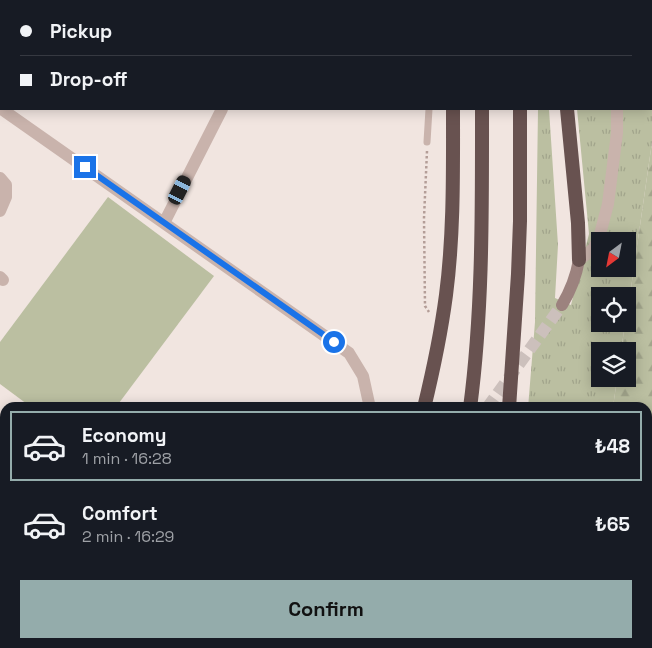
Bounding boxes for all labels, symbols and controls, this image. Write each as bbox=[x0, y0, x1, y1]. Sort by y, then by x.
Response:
text: Pickup bbox=[50, 19, 112, 44]
text: Drop-off bbox=[50, 67, 128, 92]
route end bbox=[74, 156, 96, 178]
car bbox=[166, 173, 193, 207]
north arrow bbox=[591, 232, 636, 278]
map controls bbox=[591, 232, 636, 387]
button: locate bbox=[591, 287, 636, 332]
route start bbox=[323, 331, 345, 353]
button: layers bbox=[591, 342, 636, 387]
text: Economy bbox=[82, 423, 166, 448]
icon: car bbox=[22, 424, 67, 469]
text: ₺48 bbox=[595, 434, 630, 459]
text: 1 min · 16:28 bbox=[82, 448, 172, 469]
text: Comfort bbox=[82, 501, 158, 526]
icon: car bbox=[22, 502, 67, 547]
text: ₺65 bbox=[595, 512, 630, 537]
text: 2 min · 16:29 bbox=[82, 526, 174, 547]
button: Confirm bbox=[20, 580, 632, 638]

